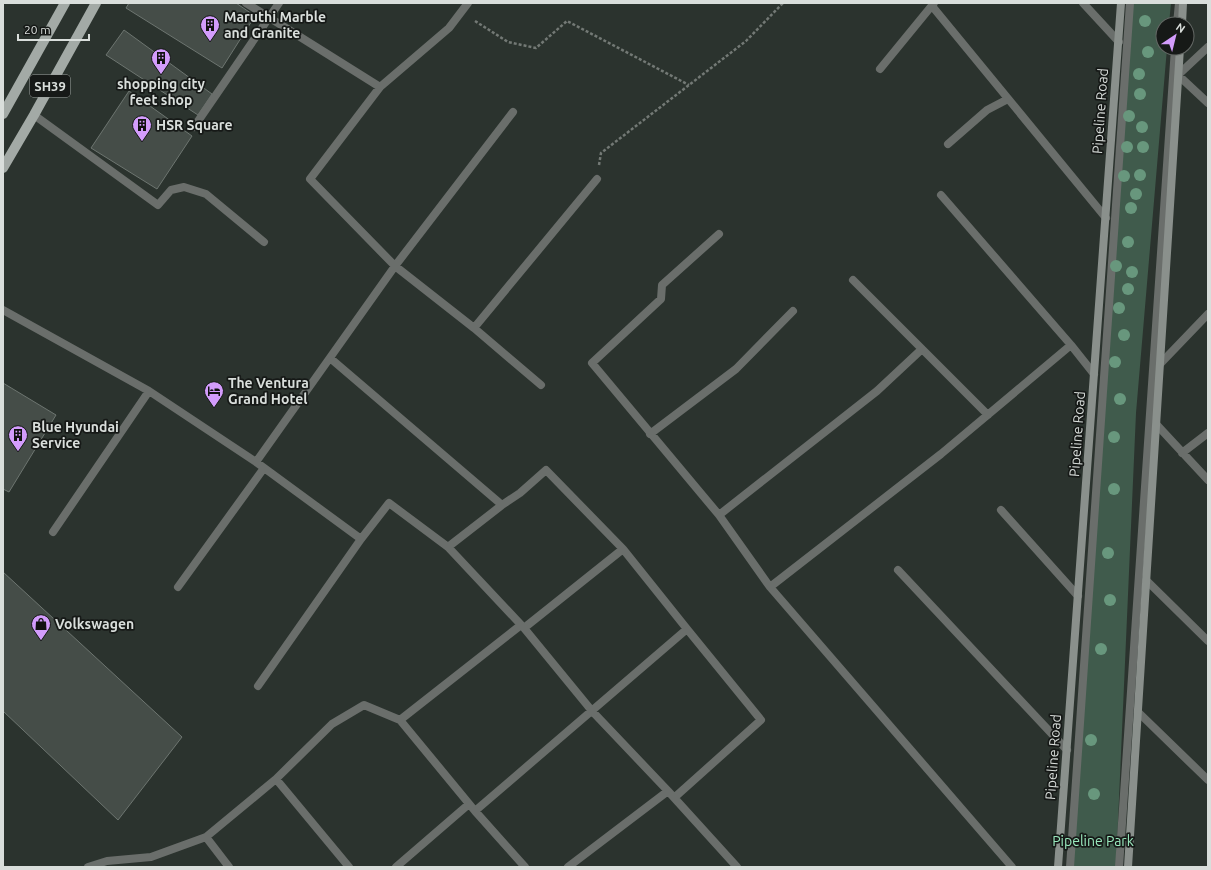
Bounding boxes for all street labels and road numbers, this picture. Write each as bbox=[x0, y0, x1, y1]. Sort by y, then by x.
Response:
street label: Pipeline Road bbox=[1089, 68, 1111, 154]
road number: SH39 bbox=[30, 75, 70, 97]
street label: Pipeline Road bbox=[1066, 391, 1088, 477]
street label: Pipeline Road bbox=[1042, 714, 1064, 800]

